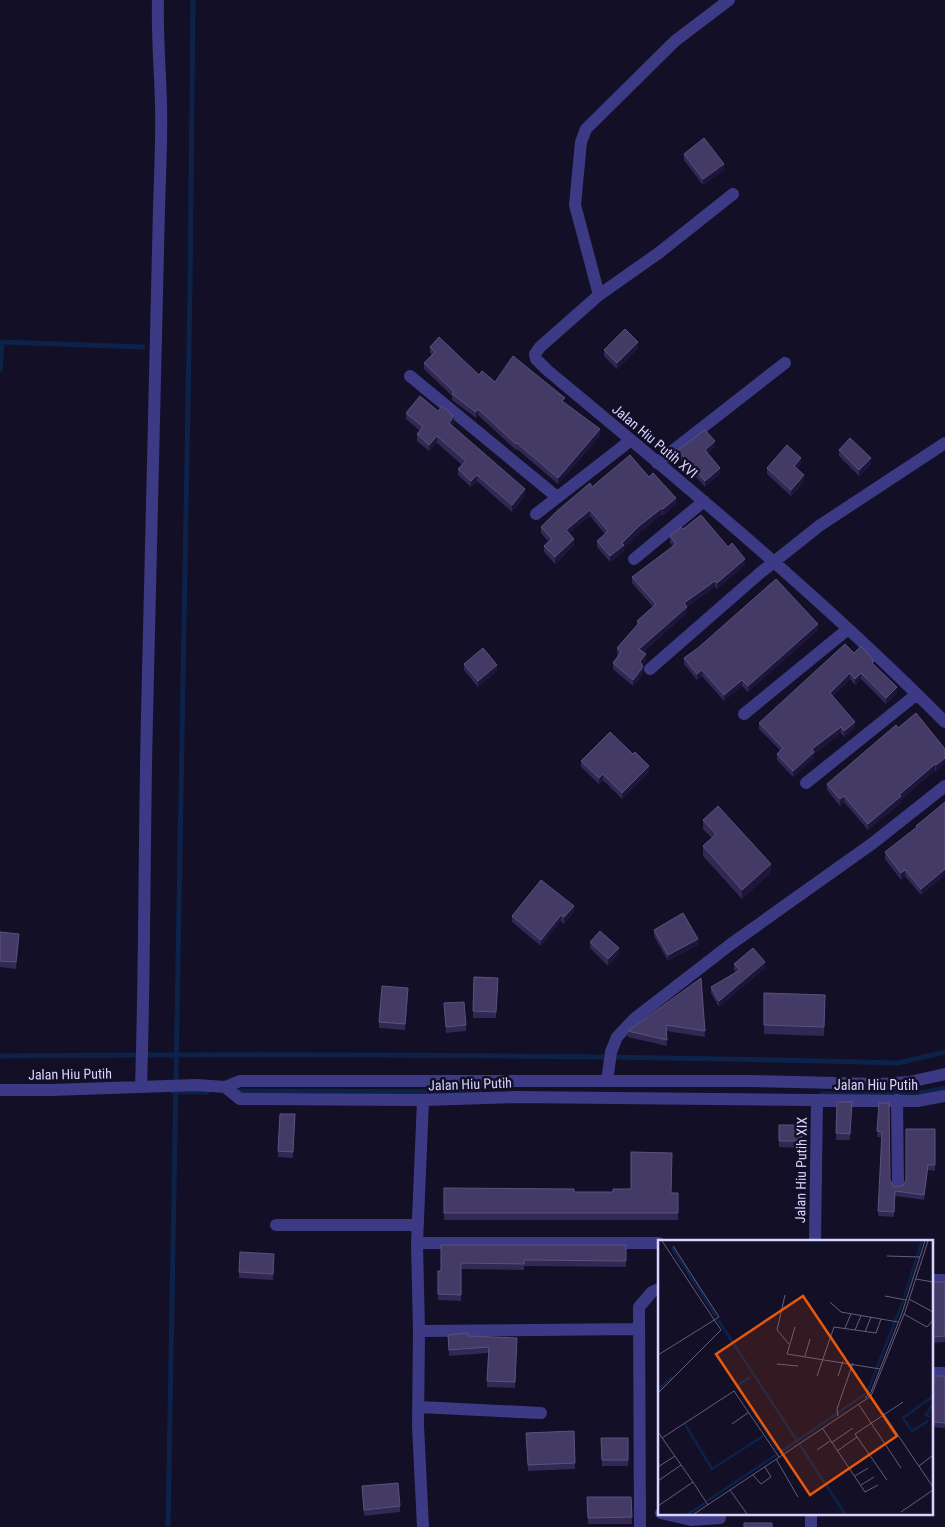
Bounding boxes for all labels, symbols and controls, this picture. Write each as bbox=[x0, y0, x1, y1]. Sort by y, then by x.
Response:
street label: Jalan Hiu Putih XVI bbox=[609, 401, 701, 481]
street label: Jalan Hiu Putih bbox=[28, 1065, 112, 1083]
street label: Jalan Hiu Putih bbox=[428, 1075, 512, 1093]
street label: Jalan Hiu Putih bbox=[834, 1077, 918, 1093]
street label: Jalan Hiu Putih XIX bbox=[792, 1117, 810, 1223]
inset map bbox=[658, 1240, 932, 1514]

